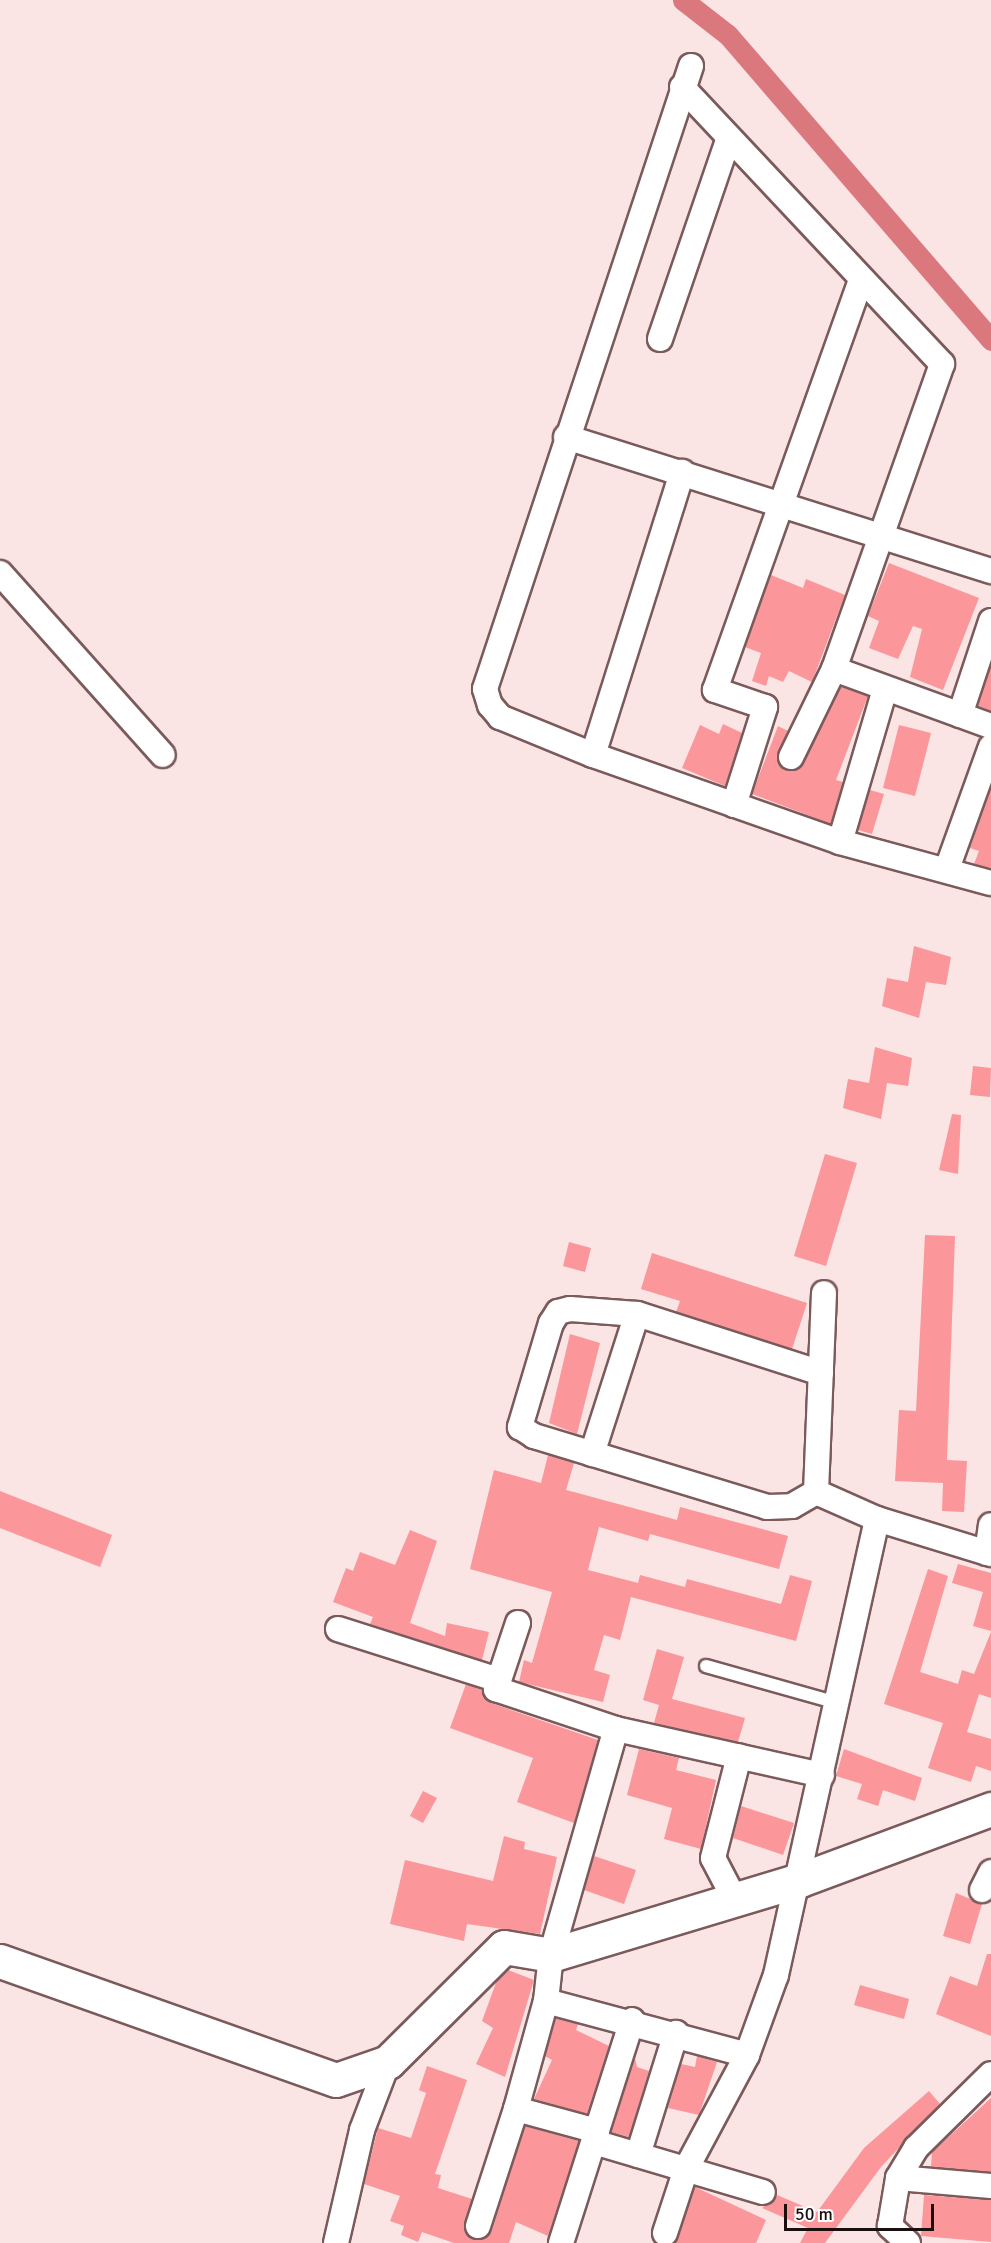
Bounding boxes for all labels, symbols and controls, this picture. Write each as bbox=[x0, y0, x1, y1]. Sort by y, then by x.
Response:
scale bar bbox=[787, 2192, 937, 2230]
text: 50 m bbox=[795, 2203, 833, 2225]

